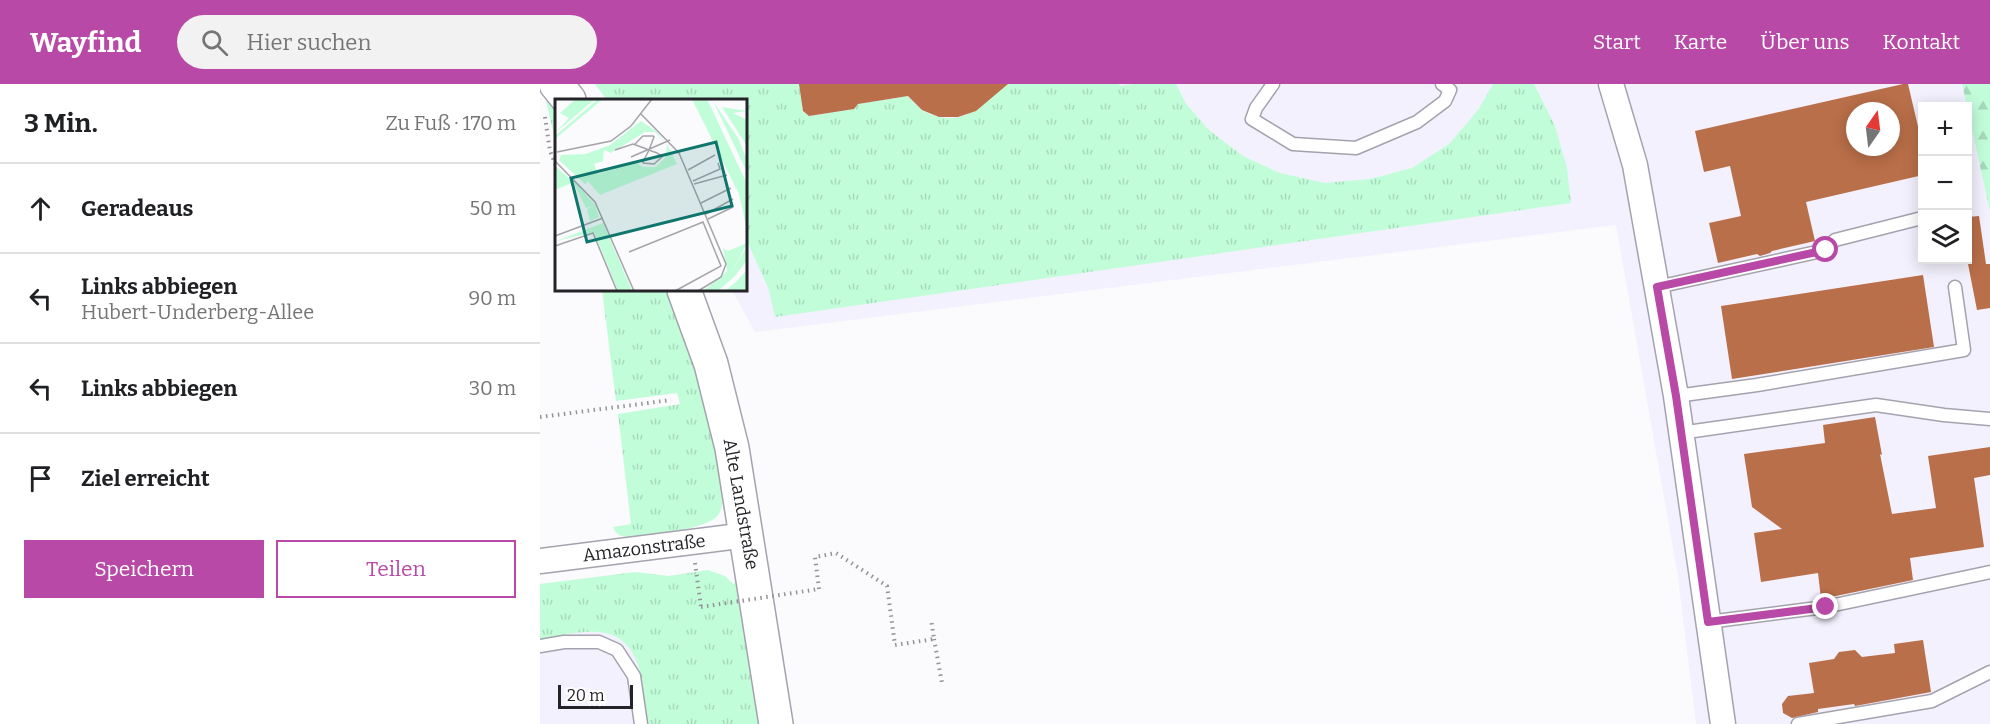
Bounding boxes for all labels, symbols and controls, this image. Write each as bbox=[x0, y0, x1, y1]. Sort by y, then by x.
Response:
search box bbox=[177, 15, 597, 69]
text: Wayfind bbox=[30, 26, 141, 59]
icon: search bbox=[198, 26, 231, 59]
text: Hier suchen bbox=[246, 29, 371, 56]
text: Start bbox=[1593, 29, 1641, 55]
text: Karte bbox=[1674, 29, 1727, 55]
text: Über uns bbox=[1760, 29, 1850, 55]
text: Kontakt bbox=[1883, 29, 1960, 55]
inset map bbox=[555, 99, 747, 291]
north arrow bbox=[1846, 102, 1900, 156]
map controls bbox=[1918, 102, 1972, 264]
button: + bbox=[1918, 102, 1972, 156]
text: 3 Min. bbox=[24, 108, 98, 139]
text: Zu Fuß · 170 m bbox=[386, 111, 516, 135]
button: − bbox=[1918, 156, 1972, 210]
icon: ahead bbox=[24, 192, 57, 225]
text: Geradeaus bbox=[81, 195, 193, 222]
text: 50 m bbox=[469, 196, 516, 220]
button: layers bbox=[1918, 210, 1972, 264]
route start bbox=[1812, 236, 1838, 262]
text: Links abbiegen bbox=[81, 273, 238, 300]
icon: left bbox=[24, 282, 57, 315]
text: 90 m bbox=[468, 286, 516, 310]
text: Hubert-Underberg-Allee bbox=[81, 300, 314, 324]
icon: left bbox=[24, 372, 57, 405]
text: Links abbiegen bbox=[81, 375, 238, 402]
text: 30 m bbox=[469, 376, 516, 400]
street label: Alte Landstraße bbox=[719, 437, 763, 571]
icon: arrive bbox=[24, 462, 57, 495]
text: Ziel erreicht bbox=[81, 465, 210, 492]
street label: Amazonstraße bbox=[581, 530, 707, 566]
button: Speichern bbox=[24, 540, 264, 598]
button: Teilen bbox=[276, 540, 516, 598]
route end bbox=[1812, 593, 1838, 619]
scale bar bbox=[558, 682, 633, 710]
text: 20 m bbox=[567, 686, 604, 705]

